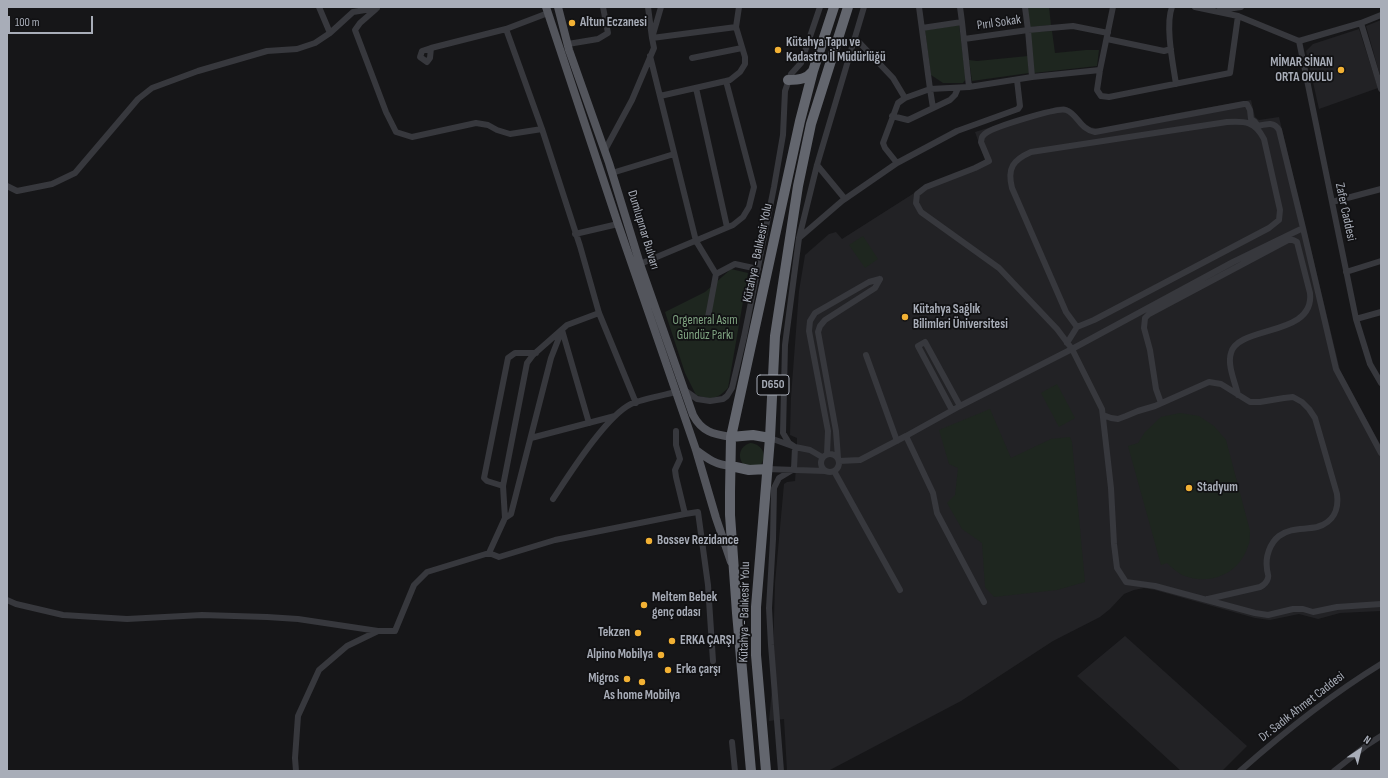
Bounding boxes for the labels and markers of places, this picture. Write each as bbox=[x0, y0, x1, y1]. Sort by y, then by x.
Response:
place label: Altun Eczanesi bbox=[580, 15, 647, 31]
marker: Altun Eczanesi bbox=[567, 18, 577, 28]
place label: Kütahya Tapu ve Kadastro İl Müdürlüğü bbox=[786, 35, 886, 66]
marker: Kütahya Tapu ve Kadastro İl Müdürlüğü bbox=[773, 45, 783, 55]
place label: MİMAR SİNAN ORTA OKULU bbox=[1270, 55, 1333, 86]
marker: MİMAR SİNAN ORTA OKULU bbox=[1336, 65, 1346, 75]
place label: Kütahya Sağlık Bilimleri Üniversitesi bbox=[913, 302, 1008, 333]
marker: Kütahya Sağlık Bilimleri Üniversitesi bbox=[900, 312, 910, 322]
place label: Stadyum bbox=[1197, 480, 1238, 496]
marker: Stadyum bbox=[1184, 483, 1194, 493]
place label: Bossev Rezidance bbox=[657, 533, 739, 549]
marker: Bossev Rezidance bbox=[644, 536, 654, 546]
place label: Meltem Bebek genç odası bbox=[652, 590, 717, 621]
marker: Meltem Bebek genç odası bbox=[639, 600, 649, 610]
place label: Tekzen bbox=[598, 625, 630, 641]
marker: Tekzen bbox=[633, 628, 643, 638]
place label: ERKA ÇARŞI bbox=[680, 633, 735, 649]
marker: ERKA ÇARŞI bbox=[667, 636, 677, 646]
place label: Alpino Mobilya bbox=[587, 647, 653, 663]
marker: Alpino Mobilya bbox=[656, 650, 666, 660]
place label: Erka çarşı bbox=[676, 662, 721, 678]
marker: Erka çarşı bbox=[663, 665, 673, 675]
place label: Migros bbox=[588, 671, 619, 687]
marker: Migros bbox=[622, 674, 632, 684]
marker: As home Mobilya bbox=[637, 677, 647, 687]
place label: As home Mobilya bbox=[604, 688, 680, 704]

